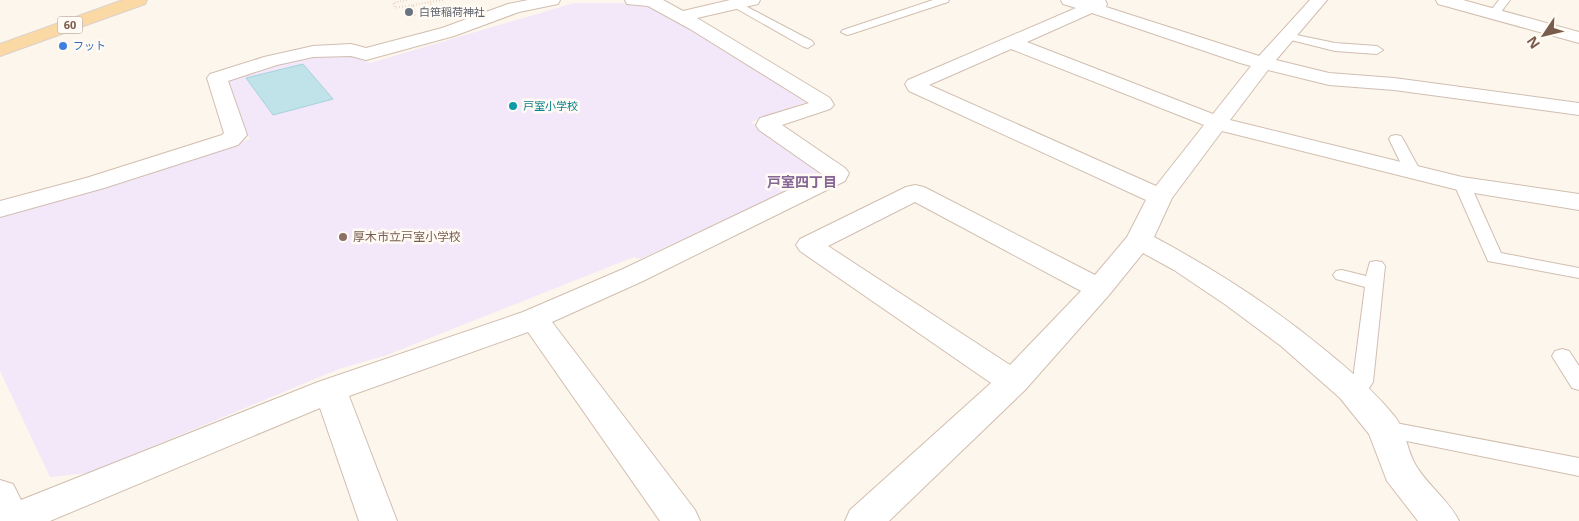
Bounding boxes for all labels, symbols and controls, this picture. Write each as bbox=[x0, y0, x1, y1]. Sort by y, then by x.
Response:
place label: 白笹稲荷神社 bbox=[419, 4, 485, 19]
marker: 白笹稲荷神社 bbox=[403, 6, 415, 18]
north arrow bbox=[1519, 10, 1569, 60]
road number: 60 bbox=[58, 16, 82, 34]
text: N bbox=[1522, 33, 1544, 53]
place label: フット bbox=[73, 38, 106, 53]
marker: フット bbox=[57, 40, 69, 52]
place label: 戸室小学校 bbox=[523, 98, 578, 113]
marker: 戸室小学校 bbox=[507, 100, 519, 112]
district label: 戸室四丁目 bbox=[767, 172, 837, 191]
place label: 厚木市立戸室小学校 bbox=[353, 228, 461, 245]
marker: 厚木市立戸室小学校 bbox=[337, 231, 349, 243]

